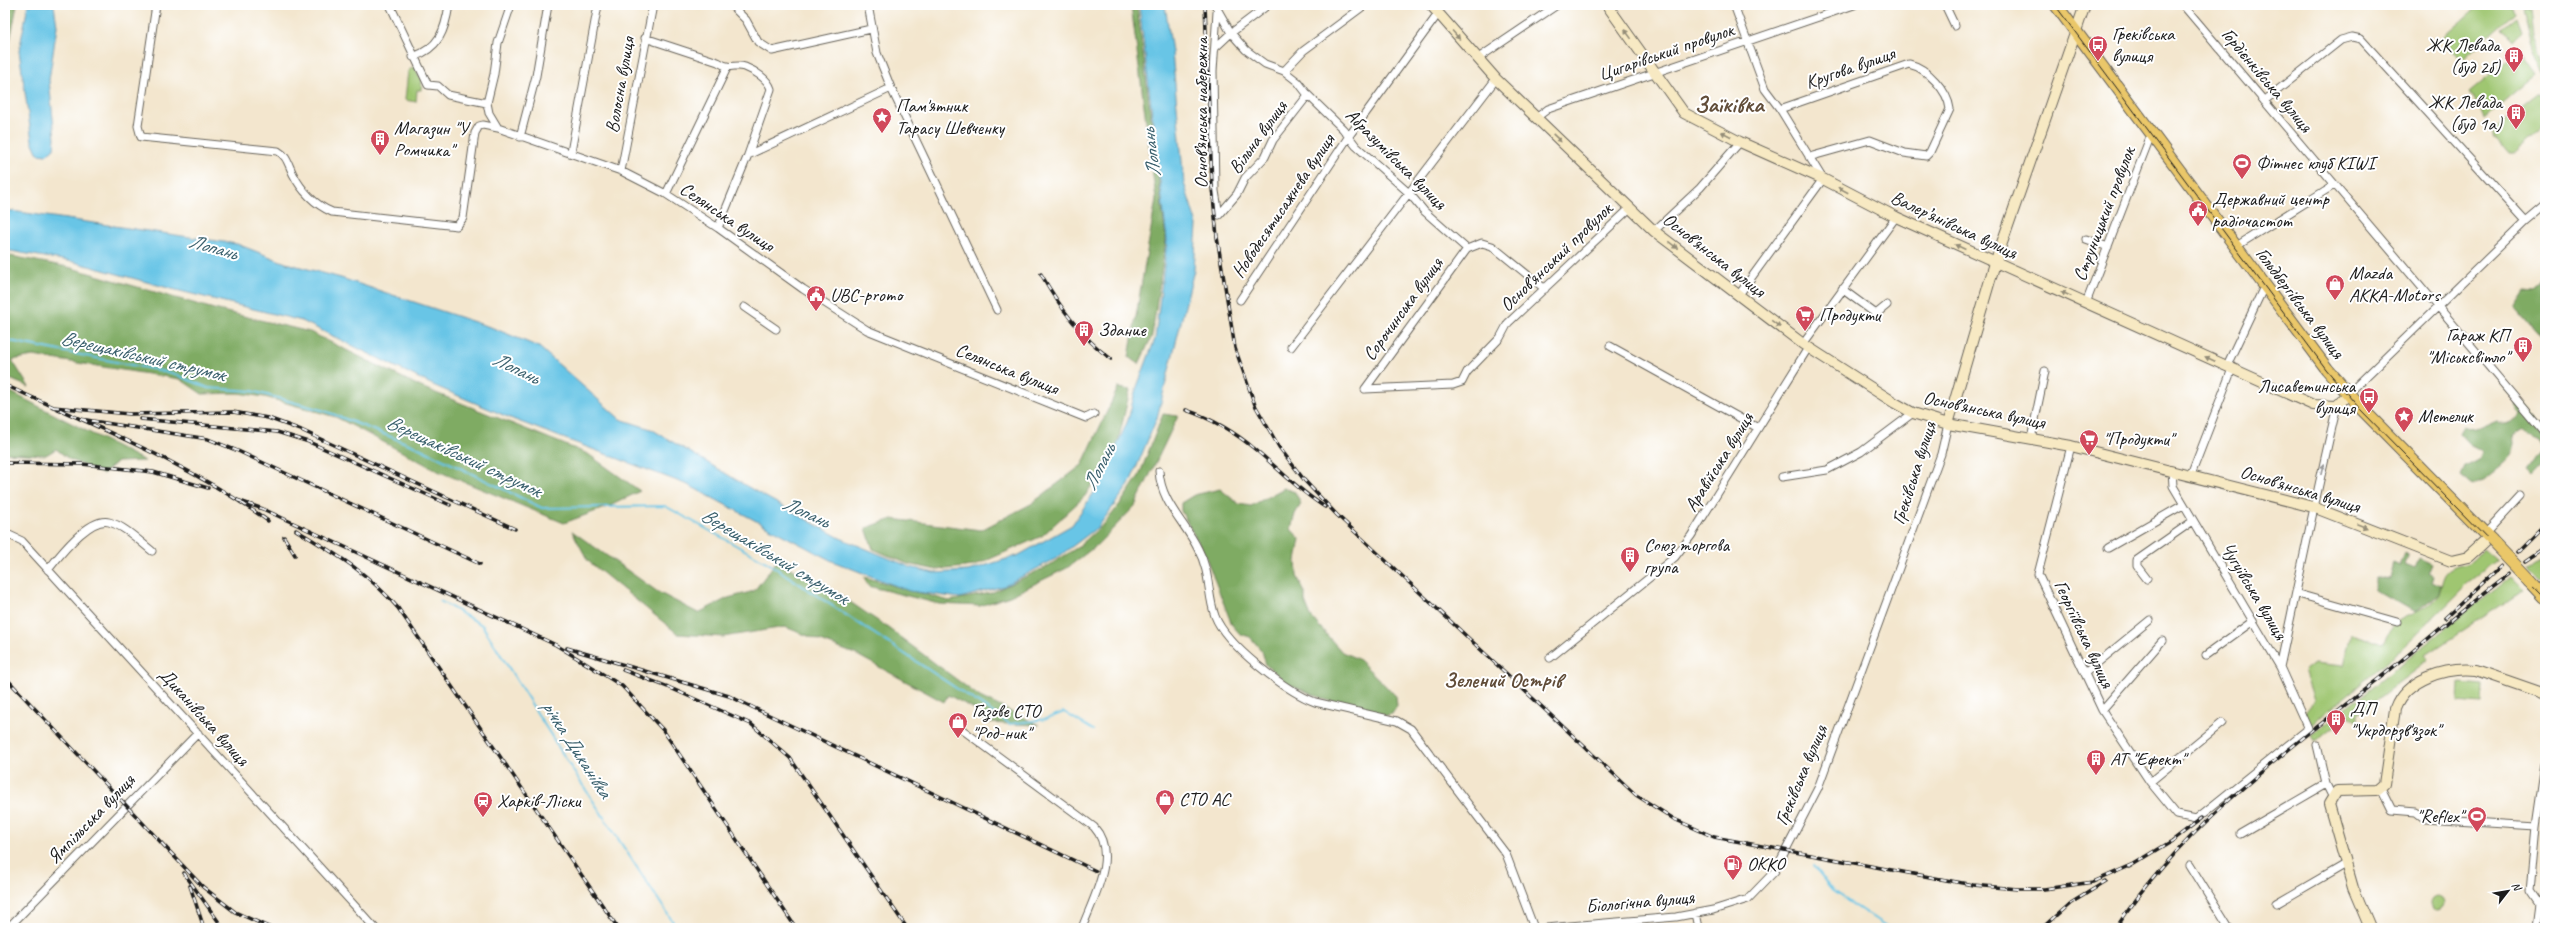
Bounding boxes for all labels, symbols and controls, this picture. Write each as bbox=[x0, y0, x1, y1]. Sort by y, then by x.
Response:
street label: Цигарівський провулок bbox=[1595, 17, 1739, 86]
place label: Греківська вулиця bbox=[2112, 22, 2176, 68]
street label: Гордієнківська вулиця bbox=[2216, 23, 2319, 138]
one-way arrow bbox=[1624, 29, 1632, 39]
one-way arrow bbox=[1451, 30, 1461, 40]
place label: ЖК Левада (буд 2б) bbox=[2426, 33, 2502, 79]
street label: Волосна вулиця bbox=[600, 34, 640, 135]
bus stop icon: Греківська вулиця bbox=[2087, 34, 2109, 62]
street label: Основ’янська набережна bbox=[1189, 35, 1213, 188]
street label: Кругова вулиця bbox=[1802, 41, 1899, 95]
building icon: ЖК Левада (буд 2б) bbox=[2503, 45, 2525, 73]
district label: Заїківка bbox=[1695, 90, 1765, 119]
place label: ЖК Левада (буд 1а) bbox=[2428, 90, 2504, 136]
place label: Пам'ятник Тарасу Шевченку bbox=[896, 94, 1006, 140]
street label: Вільна вулиця bbox=[1223, 95, 1293, 179]
building icon: ЖК Левада (буд 1а) bbox=[2505, 102, 2527, 130]
street label: Абразумівська вулиця bbox=[1340, 103, 1453, 216]
place icon: Пам'ятник Тарасу Шевченку bbox=[871, 106, 893, 134]
place label: Магазин "У Ромчика" bbox=[394, 116, 472, 162]
water label: Лопань bbox=[1135, 125, 1166, 179]
building icon: Магазин "У Ромчика" bbox=[369, 128, 391, 156]
street label: Новодесятисажнева вулиця bbox=[1226, 128, 1341, 282]
one-way arrow bbox=[1720, 131, 1731, 138]
one-way arrow bbox=[1552, 133, 1562, 143]
street label: Струницький провулок bbox=[2067, 142, 2141, 284]
place label: Фітнес клуб KIWI bbox=[2256, 151, 2379, 175]
sports icon: Фітнес клуб KIWI bbox=[2231, 152, 2253, 180]
street label: Селянська вулиця bbox=[675, 177, 780, 258]
street label: Валер’янівська вулиця bbox=[1887, 185, 2022, 265]
one-way arrow bbox=[1837, 187, 1849, 193]
place label: Державний центр радіочастот bbox=[2212, 187, 2330, 233]
street label: Основ’янський провулок bbox=[1495, 196, 1619, 317]
public building icon: Державний центр радіочастот bbox=[2187, 199, 2209, 227]
street label: Основ’янська вулиця bbox=[1658, 207, 1772, 304]
water label: Лопань bbox=[186, 228, 243, 266]
one-way arrow bbox=[1667, 241, 1678, 249]
street label: Гольдбергівська вулиця bbox=[2250, 242, 2350, 364]
one-way arrow bbox=[1954, 244, 1966, 250]
street label: Сорочинська вулиця bbox=[1358, 252, 1449, 365]
place label: Mazda AKKA-Motors bbox=[2349, 261, 2441, 307]
shop icon: Mazda AKKA-Motors bbox=[2324, 273, 2346, 301]
place label: UBC-promo bbox=[830, 283, 904, 307]
public building icon: UBC-promo bbox=[805, 284, 827, 312]
one-way arrow bbox=[2060, 291, 2071, 297]
place label: Продукти bbox=[1819, 303, 1882, 327]
supermarket icon: Продукти bbox=[1794, 304, 1816, 332]
place label: Здание bbox=[1098, 318, 1147, 342]
building icon: Здание bbox=[1073, 319, 1095, 347]
one-way arrow bbox=[1770, 320, 1781, 328]
place label: Гараж КП "Міськсвітло" bbox=[2426, 323, 2512, 369]
water label: Верещаківський струмок bbox=[59, 325, 231, 388]
building icon: Гараж КП "Міськсвітло" bbox=[2512, 335, 2534, 363]
street label: Селянська вулиця bbox=[952, 337, 1063, 401]
water label: Лопань bbox=[489, 346, 546, 391]
one-way arrow bbox=[2204, 356, 2216, 362]
place label: Лисаветинська вулиця bbox=[2258, 374, 2356, 420]
street label: Основ’янська вулиця bbox=[1921, 385, 2049, 435]
bus stop icon: Лисаветинська вулиця bbox=[2358, 386, 2380, 414]
place label: Метелик bbox=[2418, 404, 2474, 428]
place icon: Метелик bbox=[2393, 405, 2415, 433]
street label: Аравійська вулиця bbox=[1679, 407, 1760, 516]
water label: Верещаківський струмок bbox=[383, 409, 549, 504]
street label: Греківська вулиця bbox=[1886, 418, 1942, 527]
place label: "Продукти" bbox=[2103, 427, 2177, 451]
supermarket icon: "Продукти" bbox=[2078, 428, 2100, 456]
water label: Лопань bbox=[1077, 437, 1122, 494]
street label: Основ’янська вулиця bbox=[2237, 459, 2365, 519]
one-way arrow bbox=[2319, 463, 2325, 475]
water label: Лопань bbox=[779, 490, 836, 535]
water label: Верещаківський струмок bbox=[697, 502, 856, 612]
one-way arrow bbox=[2357, 524, 2369, 530]
place label: Союз торгова група bbox=[1644, 533, 1730, 579]
street label: Чугуївська вулиця bbox=[2215, 538, 2293, 645]
building icon: Союз торгова група bbox=[1619, 545, 1641, 573]
street label: Георгіївська вулиця bbox=[2049, 576, 2120, 693]
street label: Диканівська вулиця bbox=[154, 663, 255, 772]
district label: Зелений Острів bbox=[1444, 667, 1567, 693]
water label: річка Диканівка bbox=[536, 695, 619, 804]
place label: ДП "Укрдорзв'язок" bbox=[2350, 696, 2444, 742]
place label: Газове СТО "Род-ник" bbox=[972, 699, 1043, 745]
building icon: ДП "Укрдорзв'язок" bbox=[2325, 708, 2347, 736]
shop icon: Газове СТО "Род-ник" bbox=[947, 711, 969, 739]
street label: Греківська вулиця bbox=[1769, 720, 1833, 829]
place label: АТ "Ефект" bbox=[2110, 747, 2189, 771]
building icon: АТ "Ефект" bbox=[2085, 748, 2107, 776]
street label: Ямпільська вулиця bbox=[42, 768, 141, 869]
place label: СТО АС bbox=[1179, 787, 1232, 811]
shop icon: СТО АС bbox=[1154, 788, 1176, 816]
place label: Харків-Ліски bbox=[497, 789, 582, 813]
station icon: Харків-Ліски bbox=[472, 790, 494, 818]
place label: "Reflex" bbox=[2416, 804, 2466, 828]
sports icon: "Reflex" bbox=[2466, 805, 2488, 833]
place label: ОККО bbox=[1747, 852, 1786, 876]
fuel station icon: ОККО bbox=[1722, 853, 1744, 881]
north arrow bbox=[2488, 871, 2528, 911]
text: N bbox=[2509, 879, 2525, 894]
street label: Біологічна вулиця bbox=[1585, 885, 1696, 919]

